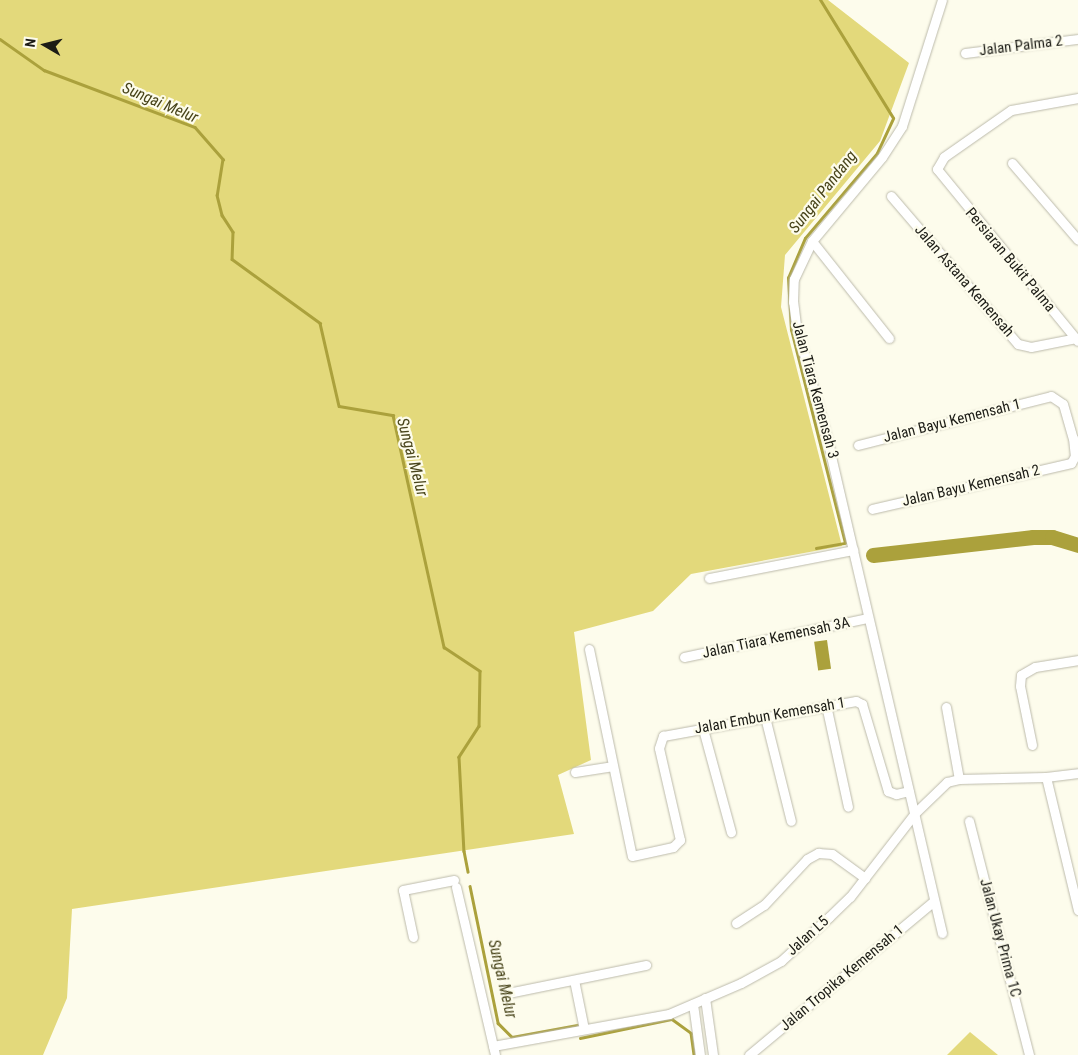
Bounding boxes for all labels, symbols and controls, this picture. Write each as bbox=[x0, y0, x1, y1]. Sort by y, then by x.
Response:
north arrow bbox=[20, 20, 70, 70]
street label: Jalan Palma 2 bbox=[978, 32, 1064, 60]
text: N bbox=[22, 38, 39, 48]
water label: Sungai Melur bbox=[119, 79, 201, 127]
water label: Sungai Pandang bbox=[785, 147, 861, 237]
street label: Persiaran Bukit Palma bbox=[961, 204, 1059, 316]
street label: Jalan Astana Kemensah bbox=[910, 221, 1018, 341]
street label: Jalan Tiara Kemensah 3 bbox=[788, 319, 842, 461]
street label: Jalan Bayu Kemensah 1 bbox=[882, 395, 1022, 447]
water label: Sungai Melur bbox=[392, 416, 432, 498]
street label: Jalan Bayu Kemensah 2 bbox=[900, 461, 1042, 511]
street label: Jalan Tiara Kemensah 3A bbox=[701, 614, 851, 662]
street label: Jalan Embun Kemensah 1 bbox=[693, 694, 847, 738]
street label: Jalan Ukay Prima 1C bbox=[976, 877, 1024, 999]
street label: Jalan L5 bbox=[783, 912, 833, 960]
street label: Jalan Tropika Kemensah 1 bbox=[776, 921, 908, 1035]
water label: Sungai Melur bbox=[484, 938, 520, 1020]

